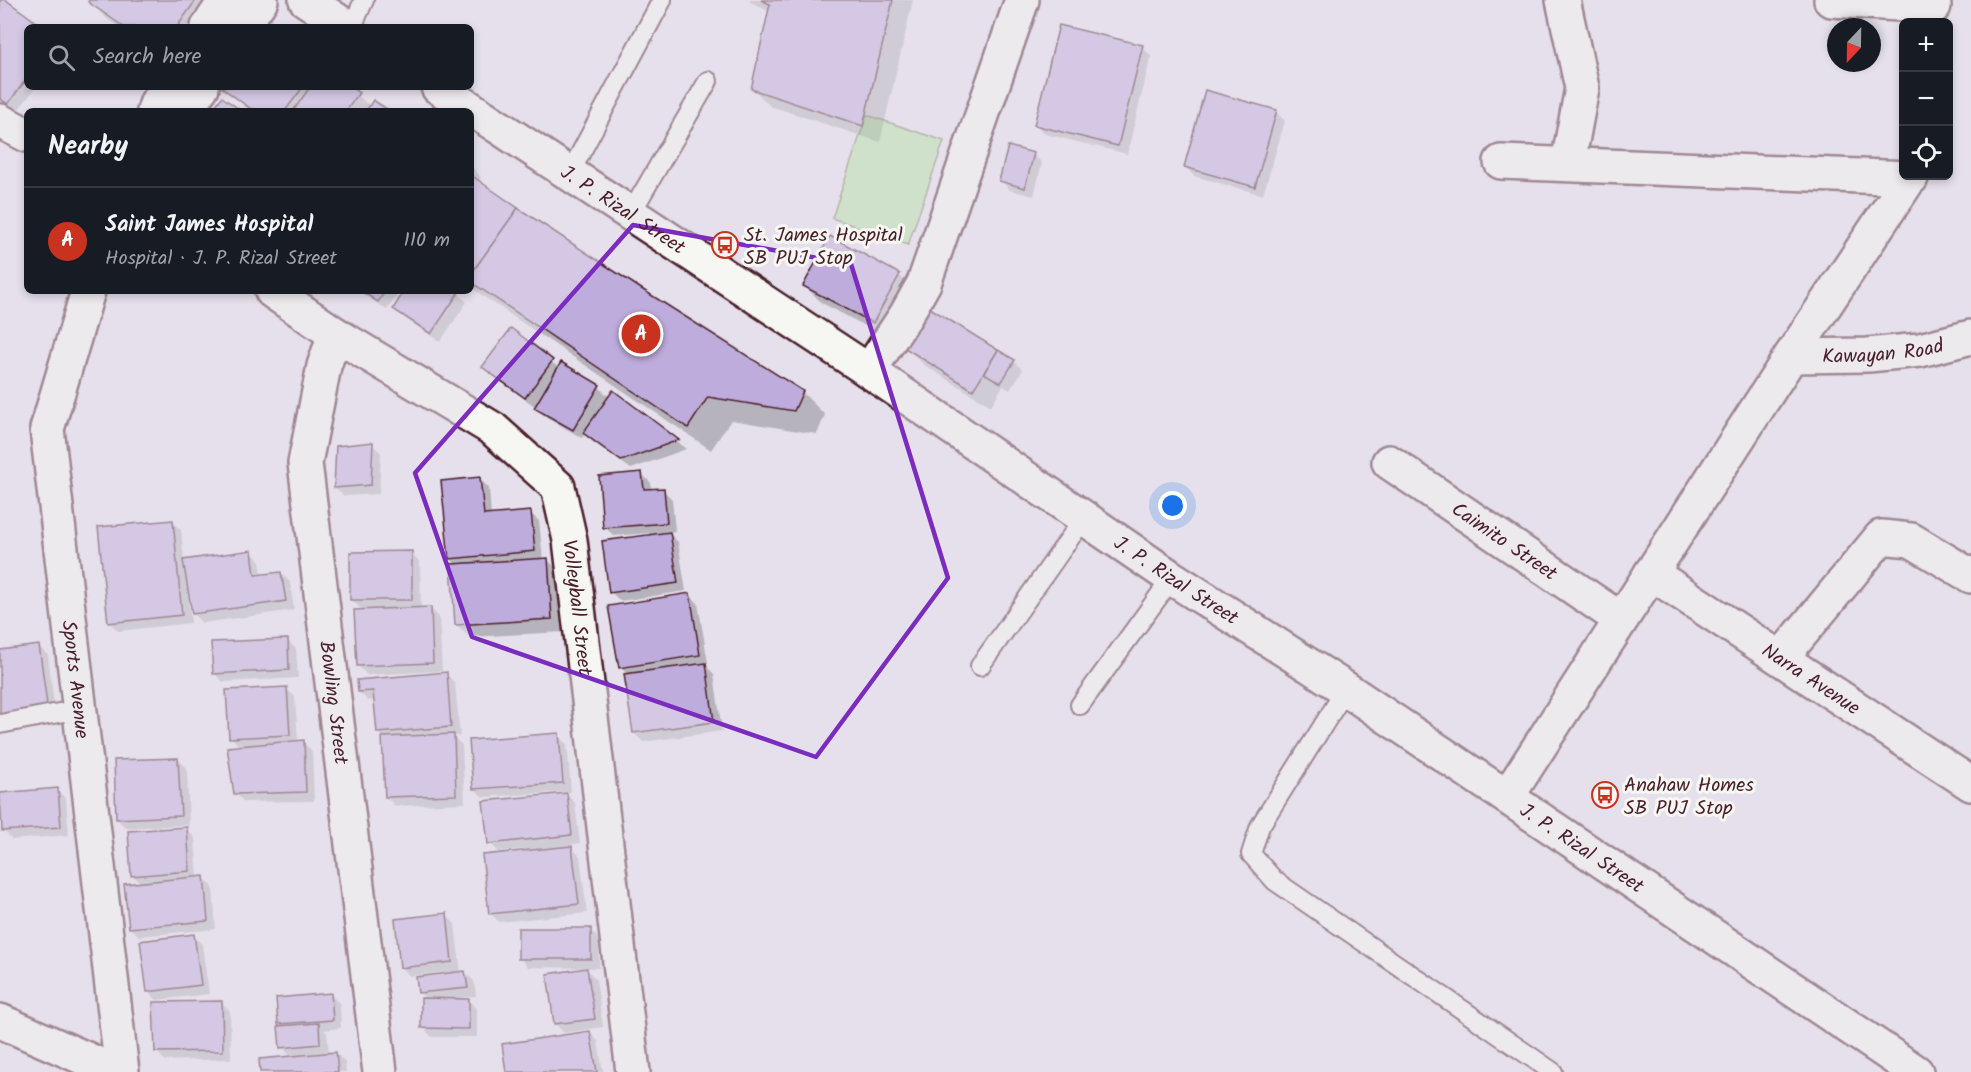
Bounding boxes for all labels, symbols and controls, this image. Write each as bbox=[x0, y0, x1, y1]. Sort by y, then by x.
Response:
north arrow bbox=[1827, 18, 1881, 72]
map controls bbox=[1899, 18, 1953, 180]
button: + bbox=[1899, 18, 1953, 72]
search box bbox=[24, 24, 474, 90]
text: Search here bbox=[93, 40, 201, 75]
icon: search bbox=[45, 41, 78, 74]
button: − bbox=[1899, 72, 1953, 126]
text: Nearby bbox=[48, 126, 128, 168]
button: locate bbox=[1899, 126, 1953, 180]
street label: J. P. Rizal Street bbox=[553, 158, 691, 264]
text: Saint James Hospital bbox=[105, 208, 313, 243]
place label: St. James Hospital SB PUJ Stop bbox=[744, 220, 903, 275]
text: A bbox=[61, 225, 74, 257]
text: 110 m bbox=[404, 225, 450, 257]
bus stop icon: St. James Hospital SB PUJ Stop bbox=[710, 230, 740, 260]
text: Hospital · J. P. Rizal Street bbox=[105, 243, 337, 275]
pin: A bbox=[622, 312, 660, 356]
street label: Kawayan Road bbox=[1822, 330, 1948, 374]
your location bbox=[1158, 491, 1187, 520]
street label: Caimito Street bbox=[1444, 495, 1563, 590]
street label: J. P. Rizal Street bbox=[1106, 529, 1245, 635]
street label: Volleyball Street bbox=[552, 538, 600, 678]
street label: Sports Avenue bbox=[51, 619, 97, 741]
street label: Narra Avenue bbox=[1754, 636, 1866, 725]
street label: Bowling Street bbox=[309, 639, 356, 766]
place label: Anahaw Homes SB PUJ Stop bbox=[1624, 770, 1754, 825]
bus stop icon: Anahaw Homes SB PUJ Stop bbox=[1590, 780, 1620, 810]
street label: J. P. Rizal Street bbox=[1512, 796, 1650, 903]

